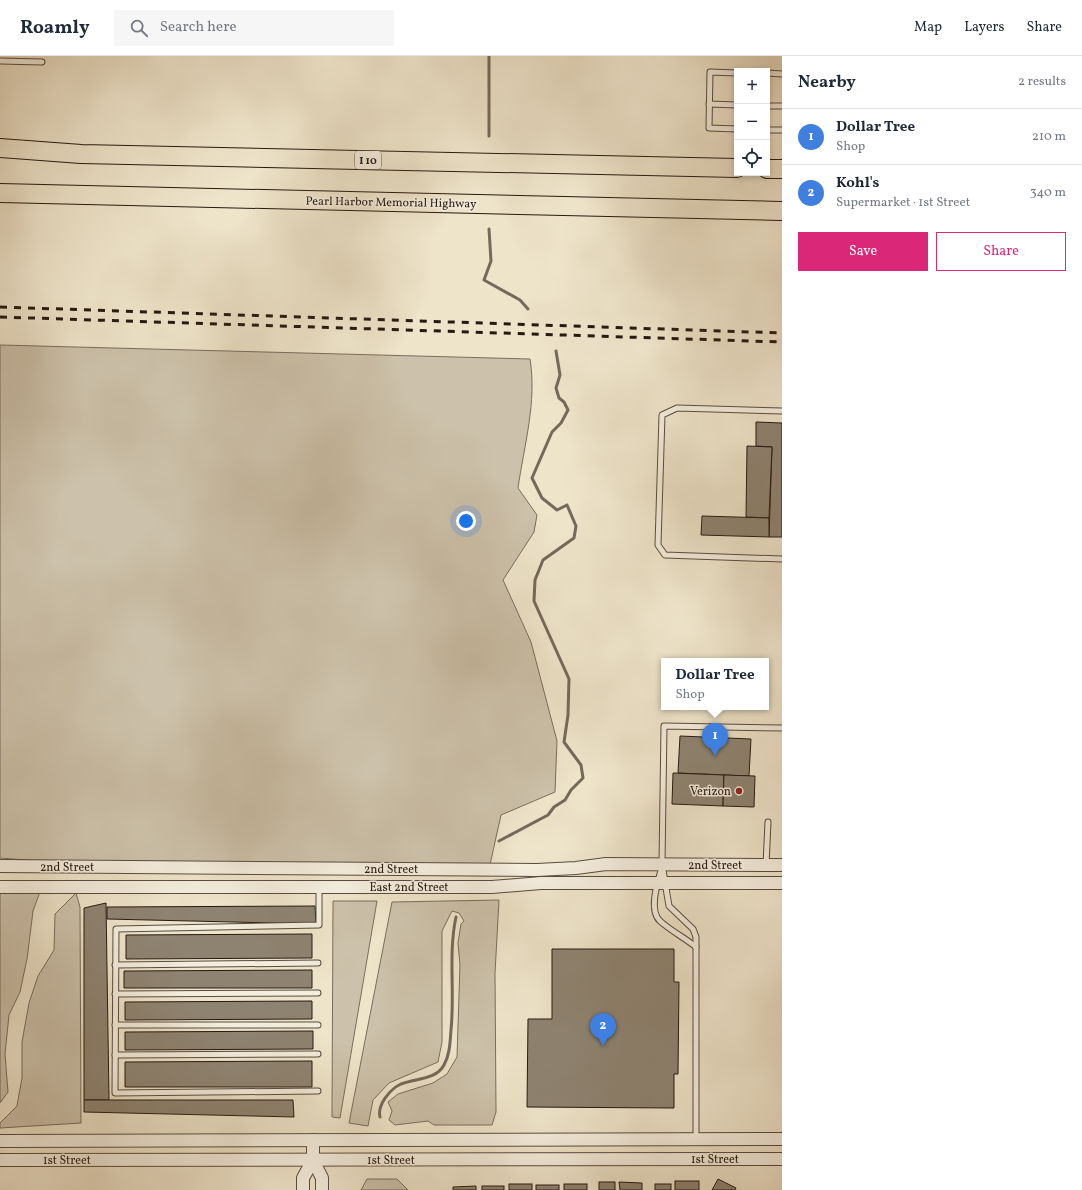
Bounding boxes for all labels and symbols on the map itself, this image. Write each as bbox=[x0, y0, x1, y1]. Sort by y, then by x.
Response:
road number: I 10 bbox=[355, 151, 381, 169]
street label: Pearl Harbor Memorial Highway bbox=[305, 194, 477, 212]
your location bbox=[456, 511, 476, 531]
pin: 1 bbox=[702, 723, 728, 756]
place label: Verizon bbox=[690, 784, 731, 800]
marker: Verizon bbox=[734, 786, 744, 796]
street label: 2nd Street bbox=[688, 858, 742, 874]
street label: 2nd Street bbox=[40, 860, 94, 876]
street label: 2nd Street bbox=[364, 862, 418, 878]
street label: East 2nd Street bbox=[369, 880, 449, 896]
pin: 2 bbox=[590, 1013, 616, 1046]
street label: 1st Street bbox=[691, 1152, 739, 1168]
street label: 1st Street bbox=[43, 1153, 91, 1169]
street label: 1st Street bbox=[367, 1153, 415, 1169]

